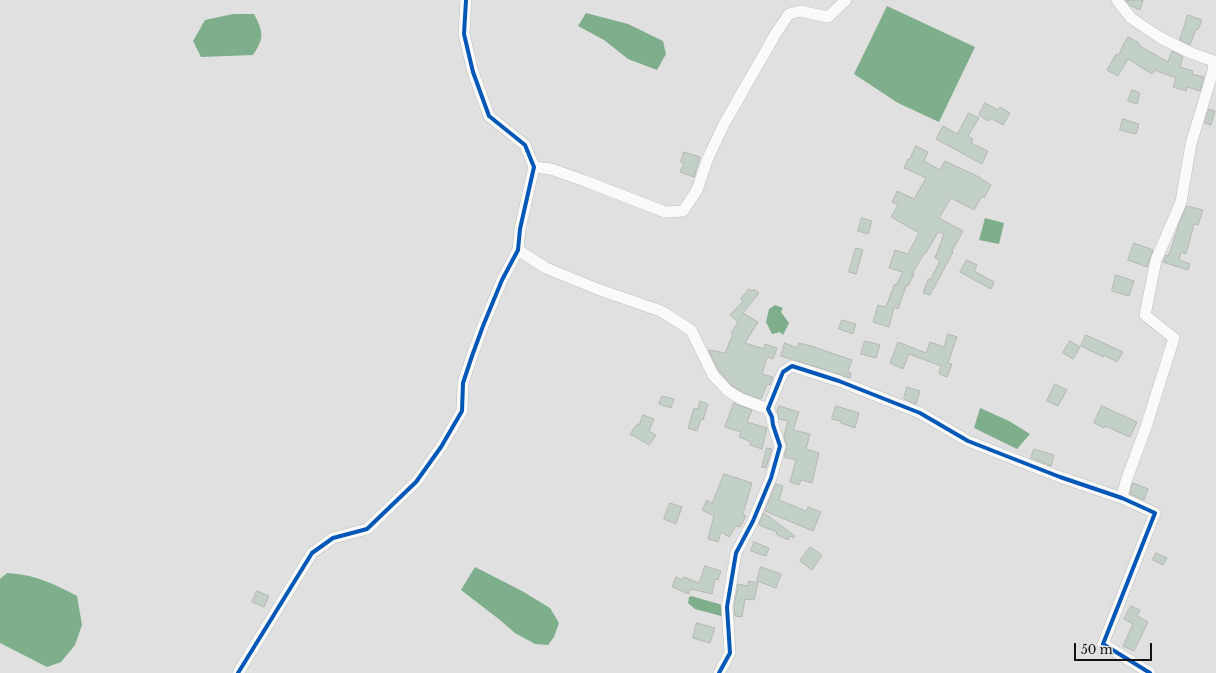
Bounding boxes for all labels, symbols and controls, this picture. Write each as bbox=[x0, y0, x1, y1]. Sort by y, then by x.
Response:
scale bar bbox=[1076, 635, 1154, 661]
text: 50 m bbox=[1081, 642, 1113, 657]

